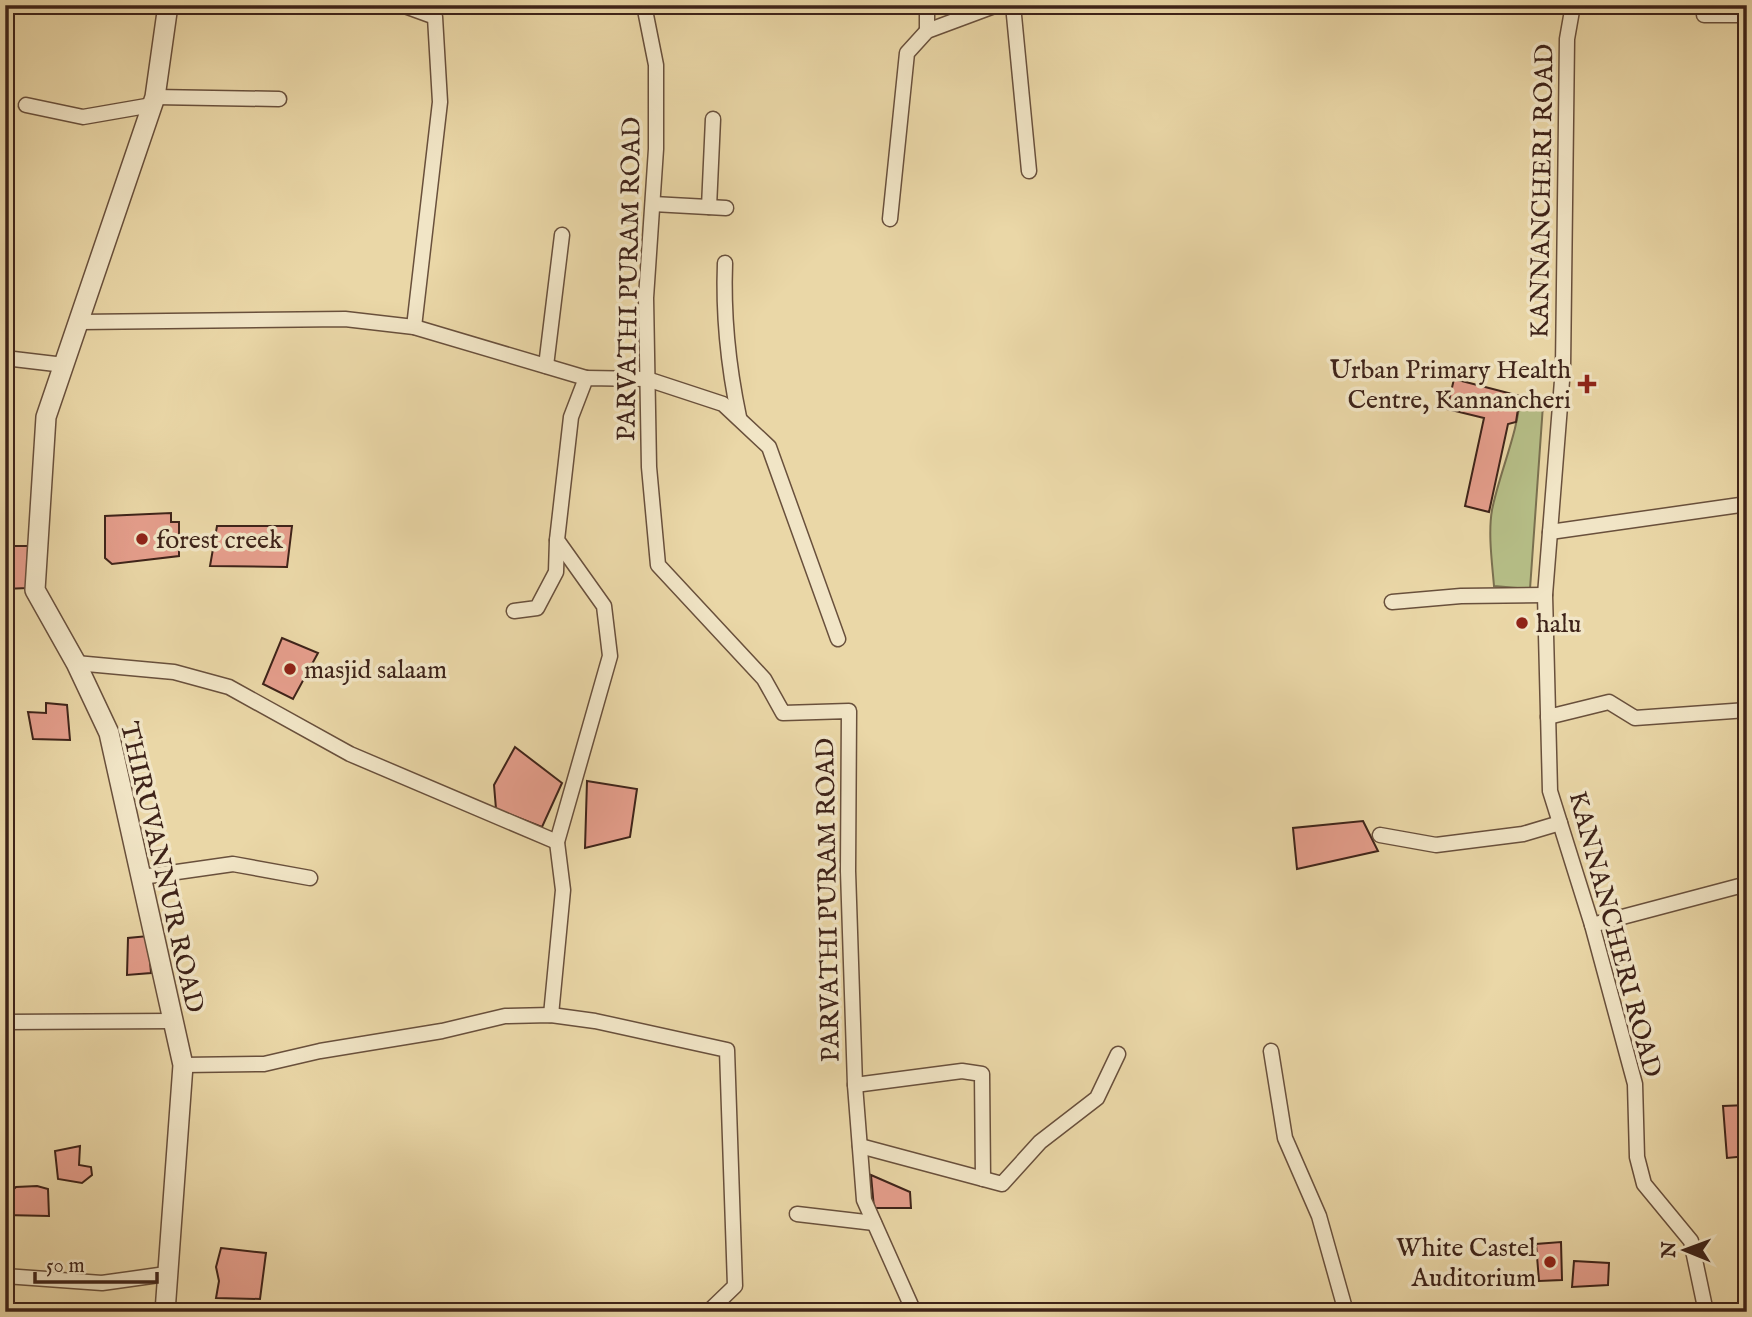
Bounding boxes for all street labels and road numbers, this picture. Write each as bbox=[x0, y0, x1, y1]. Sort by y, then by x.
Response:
street label: KANNANCHERI ROAD bbox=[1523, 43, 1562, 339]
street label: PARVATHI PURAM ROAD bbox=[610, 117, 649, 442]
street label: THIRUVANNUR ROAD bbox=[112, 719, 211, 1016]
street label: PARVATHI PURAM ROAD bbox=[809, 737, 848, 1062]
street label: KANNANCHERI ROAD bbox=[1560, 788, 1669, 1081]

